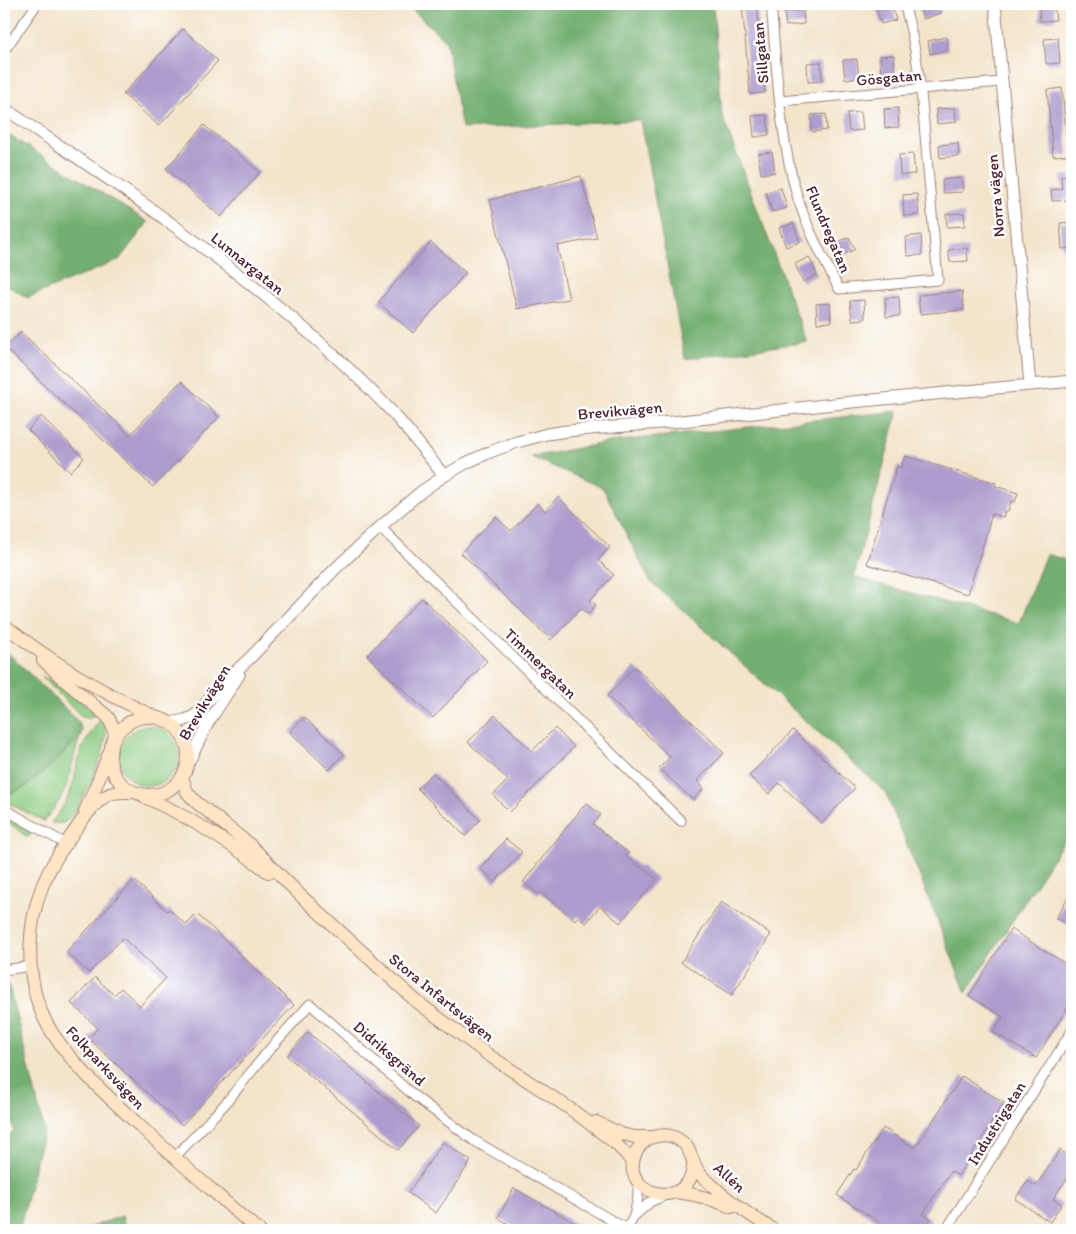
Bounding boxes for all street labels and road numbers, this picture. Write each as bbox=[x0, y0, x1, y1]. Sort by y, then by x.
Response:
street label: Sillgatan bbox=[748, 21, 773, 84]
street label: Gösgatan bbox=[855, 65, 923, 90]
street label: Norra vägen bbox=[982, 153, 1009, 238]
street label: Flundregatan bbox=[802, 183, 855, 276]
street label: Lunnargatan bbox=[207, 228, 288, 299]
street label: Brevikvägen bbox=[577, 397, 663, 424]
street label: Timmergatan bbox=[501, 624, 581, 703]
street label: Brevikvägen bbox=[174, 661, 234, 743]
street label: Stora Infartsvägen bbox=[385, 949, 498, 1046]
street label: Didriksgränd bbox=[350, 1017, 430, 1090]
street label: Folkparksvägen bbox=[62, 1022, 149, 1113]
street label: Industrigatan bbox=[963, 1077, 1030, 1169]
street label: Allén bbox=[710, 1158, 749, 1196]

